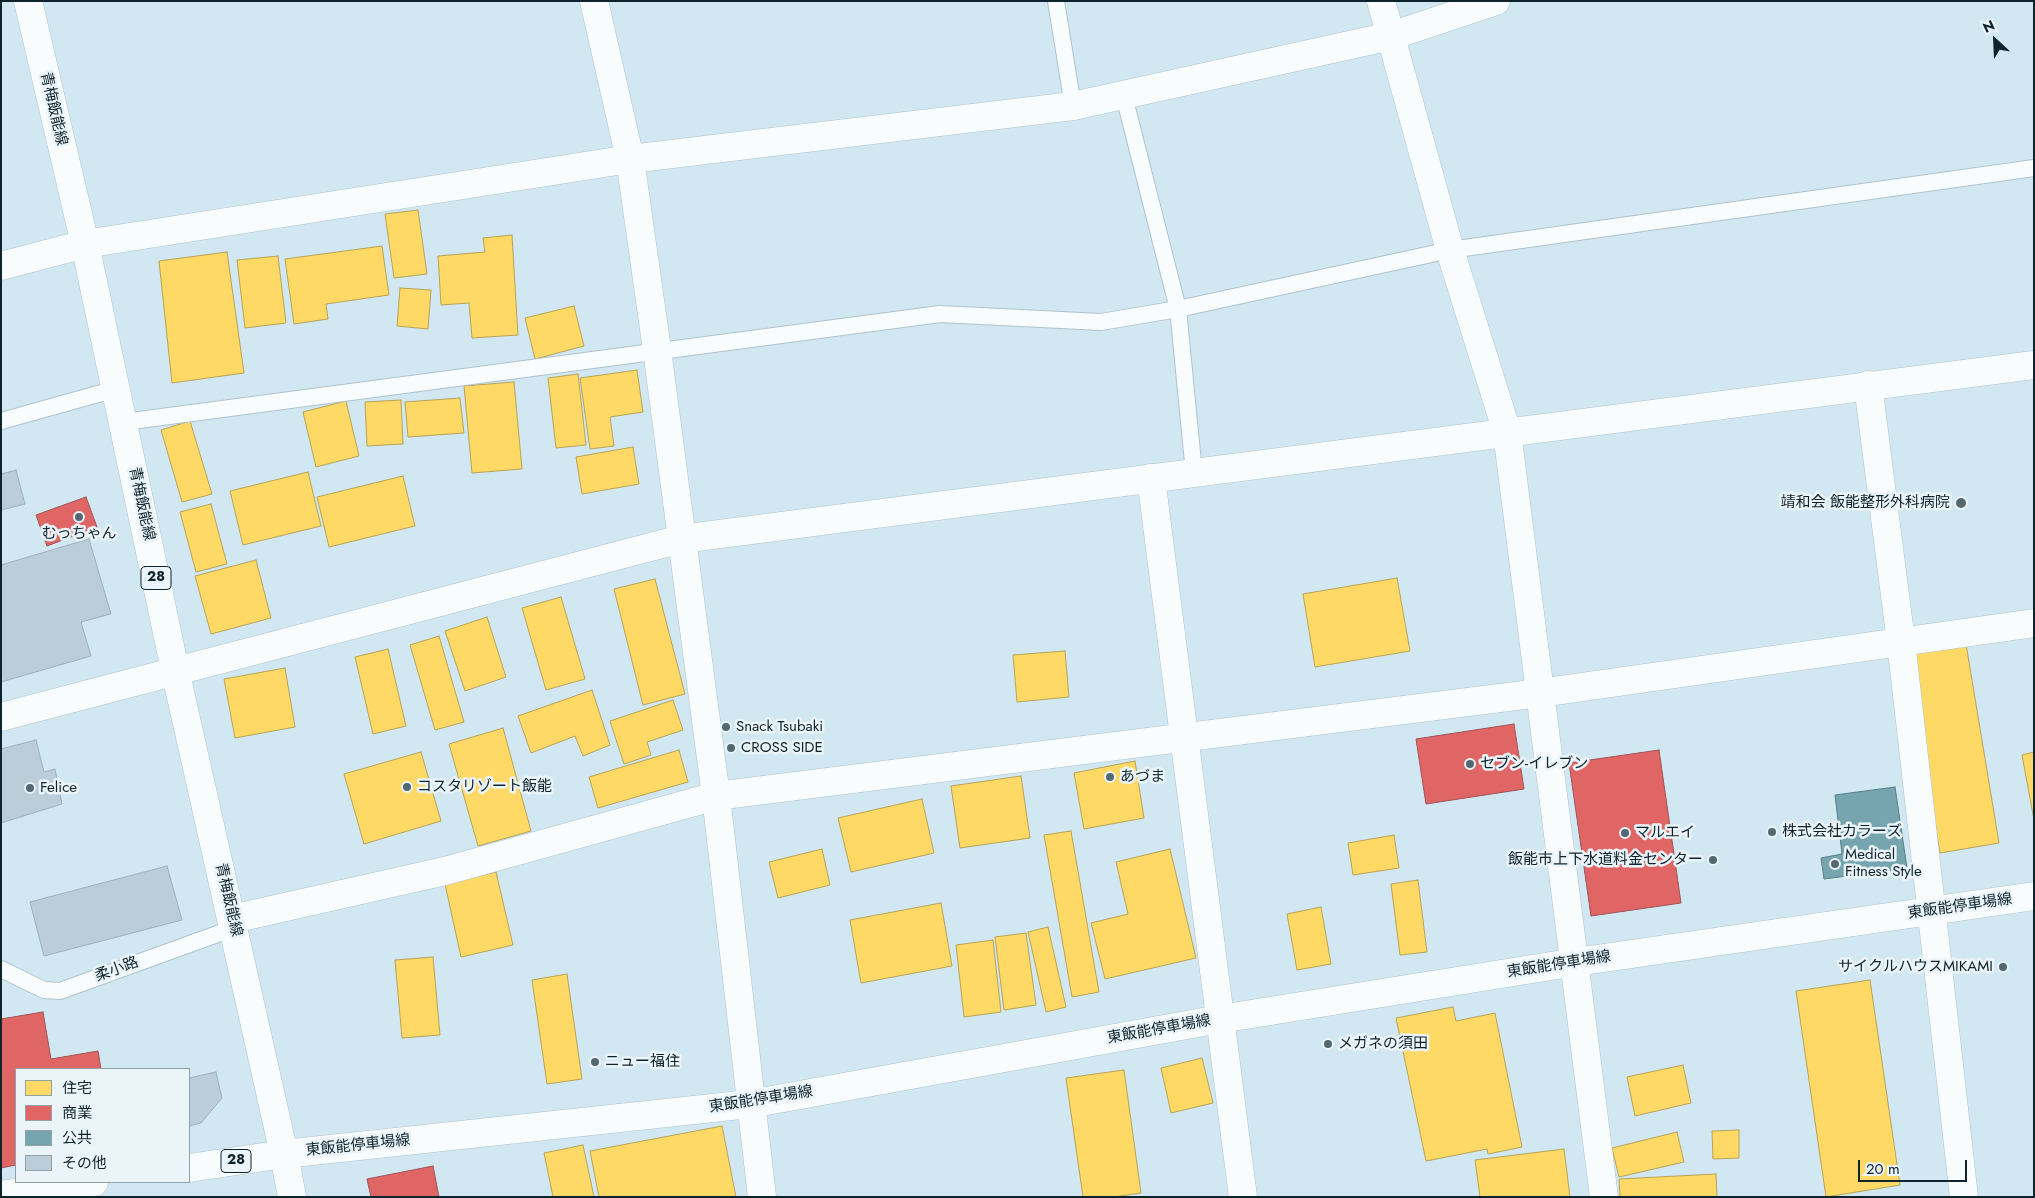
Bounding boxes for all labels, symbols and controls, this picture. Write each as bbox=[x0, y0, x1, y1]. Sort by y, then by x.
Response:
north arrow bbox=[1970, 15, 2020, 65]
text: N bbox=[1979, 15, 1998, 38]
street label: 青梅飯能線 bbox=[36, 70, 70, 148]
street label: 青梅飯能線 bbox=[124, 465, 158, 543]
place label: 靖和会 飯能整形外科病院 bbox=[1781, 494, 1950, 512]
marker: 靖和会 飯能整形外科病院 bbox=[1954, 496, 1968, 510]
marker: むっちゃん bbox=[73, 511, 85, 523]
place label: むっちゃん bbox=[42, 525, 116, 543]
road number: 28 bbox=[141, 566, 171, 590]
place label: Snack Tsubaki bbox=[736, 718, 823, 736]
marker: Snack Tsubaki bbox=[720, 721, 732, 733]
place label: CROSS SIDE bbox=[741, 739, 823, 757]
marker: CROSS SIDE bbox=[725, 742, 737, 754]
place label: セブン-イレブン bbox=[1480, 755, 1588, 773]
marker: セブン-イレブン bbox=[1464, 758, 1476, 770]
place label: あづま bbox=[1120, 768, 1165, 786]
marker: あづま bbox=[1104, 771, 1116, 783]
place label: コスタリゾート飯能 bbox=[417, 778, 552, 796]
place label: Felice bbox=[40, 779, 77, 797]
marker: コスタリゾート飯能 bbox=[401, 781, 413, 793]
marker: Felice bbox=[24, 782, 36, 794]
place label: 株式会社カラーズ bbox=[1782, 823, 1902, 841]
place label: マルエイ bbox=[1635, 824, 1695, 842]
marker: 株式会社カラーズ bbox=[1766, 826, 1778, 838]
marker: マルエイ bbox=[1619, 827, 1631, 839]
place label: Medical Fitness Style bbox=[1845, 846, 1922, 881]
place label: 飯能市上下水道料金センター bbox=[1508, 851, 1703, 869]
marker: 飯能市上下水道料金センター bbox=[1707, 854, 1719, 866]
marker: Medical Fitness Style bbox=[1829, 858, 1841, 870]
street label: 青梅飯能線 bbox=[211, 861, 245, 939]
street label: 東飯能停車場線 bbox=[1907, 891, 2013, 923]
street label: 東飯能停車場線 bbox=[1506, 948, 1612, 982]
street label: 柔小路 bbox=[93, 954, 141, 986]
place label: サイクルハウスMIKAMI bbox=[1838, 958, 1993, 976]
marker: サイクルハウスMIKAMI bbox=[1997, 961, 2009, 973]
street label: 東飯能停車場線 bbox=[1106, 1012, 1212, 1048]
place label: メガネの須田 bbox=[1338, 1035, 1428, 1053]
marker: メガネの須田 bbox=[1322, 1038, 1334, 1050]
place label: ニュー福住 bbox=[605, 1053, 680, 1071]
marker: ニュー福住 bbox=[589, 1056, 601, 1068]
legend bbox=[15, 1068, 190, 1183]
text: 住宅 bbox=[62, 1077, 92, 1099]
street label: 東飯能停車場線 bbox=[708, 1083, 814, 1117]
text: 商業 bbox=[62, 1102, 92, 1124]
text: 公共 bbox=[62, 1127, 92, 1149]
street label: 東飯能停車場線 bbox=[305, 1132, 411, 1160]
road number: 28 bbox=[221, 1150, 251, 1172]
scale bar bbox=[1860, 1150, 1969, 1182]
text: その他 bbox=[62, 1152, 107, 1174]
text: 20 m bbox=[1866, 1158, 1900, 1180]

